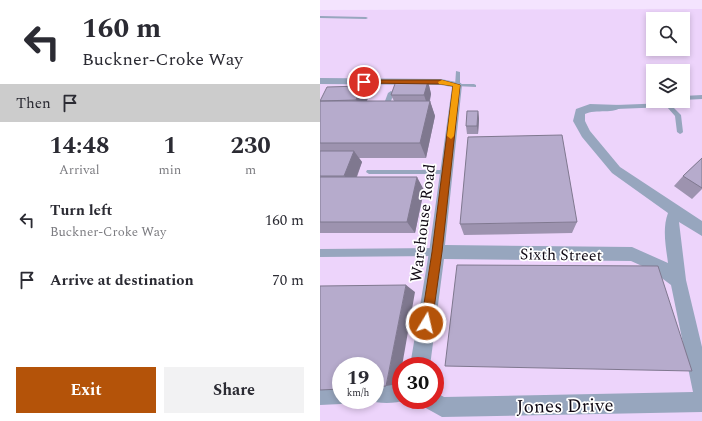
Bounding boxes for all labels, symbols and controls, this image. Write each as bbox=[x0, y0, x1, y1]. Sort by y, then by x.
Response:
text: 160 m bbox=[82, 7, 161, 50]
map controls bbox=[646, 12, 690, 108]
button: search bbox=[646, 12, 690, 56]
icon: left bbox=[16, 16, 68, 68]
text: Buckner-Croke Way bbox=[82, 46, 243, 73]
button: layers bbox=[646, 64, 690, 108]
pin bbox=[347, 65, 381, 99]
icon: arrive bbox=[353, 71, 375, 93]
text: Then bbox=[16, 92, 51, 115]
icon: arrive bbox=[59, 92, 81, 114]
text: 14:48 bbox=[49, 128, 109, 164]
text: 1 bbox=[163, 128, 177, 164]
text: 230 bbox=[230, 128, 271, 164]
text: Arrival bbox=[59, 160, 100, 180]
text: min bbox=[159, 160, 181, 180]
text: m bbox=[245, 160, 256, 180]
street label: Warehouse Road bbox=[404, 163, 442, 284]
text: Turn left bbox=[50, 199, 112, 222]
icon: left bbox=[16, 209, 38, 231]
text: 160 m bbox=[265, 209, 304, 232]
text: Buckner-Croke Way bbox=[50, 222, 166, 242]
street label: Sixth Street bbox=[520, 242, 603, 268]
icon: arrive bbox=[16, 269, 38, 291]
text: Arrive at destination bbox=[50, 269, 194, 292]
text: 70 m bbox=[272, 269, 304, 292]
position arrow bbox=[405, 302, 447, 344]
speed limit sign: 30 bbox=[392, 357, 444, 409]
text: 19 bbox=[347, 363, 369, 393]
button: Exit bbox=[16, 367, 156, 413]
button: Share bbox=[164, 367, 304, 413]
text: km/h bbox=[347, 385, 369, 401]
street label: Jones Drive bbox=[516, 391, 614, 421]

